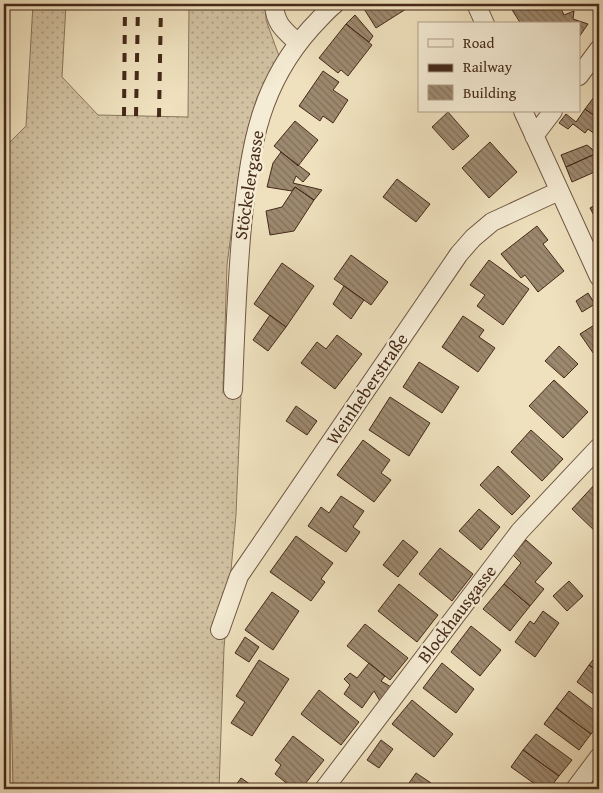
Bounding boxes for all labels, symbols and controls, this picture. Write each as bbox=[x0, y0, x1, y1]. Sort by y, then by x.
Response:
legend bbox=[418, 22, 580, 112]
text: Road bbox=[463, 32, 494, 53]
text: Railway bbox=[463, 56, 513, 77]
text: Building bbox=[463, 82, 517, 103]
street label: Stöckelergasse bbox=[227, 128, 270, 242]
street label: Weinheberstraße bbox=[319, 327, 414, 450]
street label: Blockhausgasse bbox=[411, 559, 503, 669]

